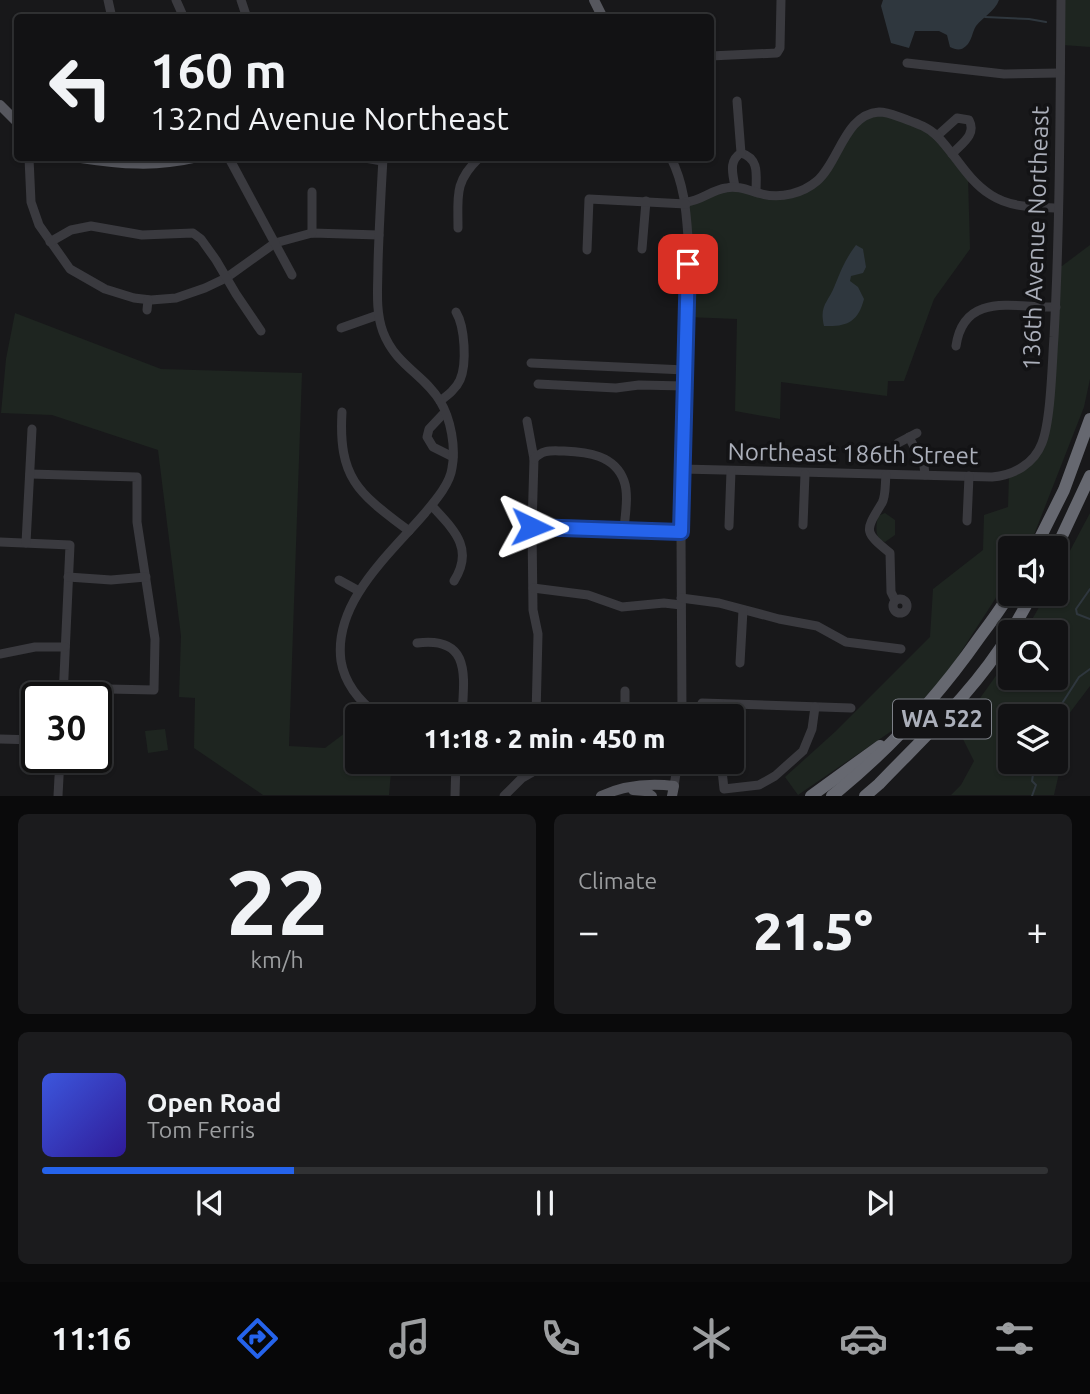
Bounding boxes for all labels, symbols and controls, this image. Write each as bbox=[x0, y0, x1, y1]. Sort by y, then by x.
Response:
icon: left bbox=[35, 42, 126, 133]
text: 160 m bbox=[150, 42, 287, 97]
text: 132nd Avenue Northeast bbox=[150, 100, 509, 136]
street label: 136th Avenue Northeast bbox=[1017, 105, 1054, 371]
pin bbox=[658, 234, 718, 294]
icon: arrive bbox=[669, 245, 707, 283]
street label: Northeast 186th Street bbox=[727, 438, 979, 469]
position arrow bbox=[495, 490, 569, 564]
map controls bbox=[998, 536, 1068, 774]
button: sound bbox=[998, 536, 1068, 606]
button: search bbox=[998, 620, 1068, 690]
speed limit sign: 30 bbox=[21, 682, 112, 773]
road number: WA 522 bbox=[893, 699, 991, 738]
button: layers bbox=[998, 704, 1068, 774]
text: 11:18 · 2 min · 450 m bbox=[424, 724, 665, 753]
text: 22 bbox=[226, 850, 328, 952]
text: Climate bbox=[578, 868, 657, 893]
text: 21.5° bbox=[753, 902, 873, 960]
text: − bbox=[578, 910, 599, 952]
text: + bbox=[1027, 910, 1048, 952]
text: km/h bbox=[250, 947, 304, 972]
text: Open Road bbox=[147, 1088, 281, 1117]
text: Tom Ferris bbox=[147, 1117, 255, 1142]
icon: previous bbox=[191, 1184, 229, 1222]
icon: pause bbox=[526, 1184, 564, 1222]
icon: next bbox=[861, 1184, 899, 1222]
icon: directions bbox=[233, 1314, 282, 1363]
icon: music bbox=[385, 1314, 434, 1363]
icon: phone bbox=[536, 1314, 585, 1363]
icon: climate bbox=[687, 1314, 736, 1363]
icon: car bbox=[839, 1314, 888, 1363]
icon: filters bbox=[990, 1314, 1039, 1363]
text: 11:16 bbox=[51, 1320, 131, 1356]

